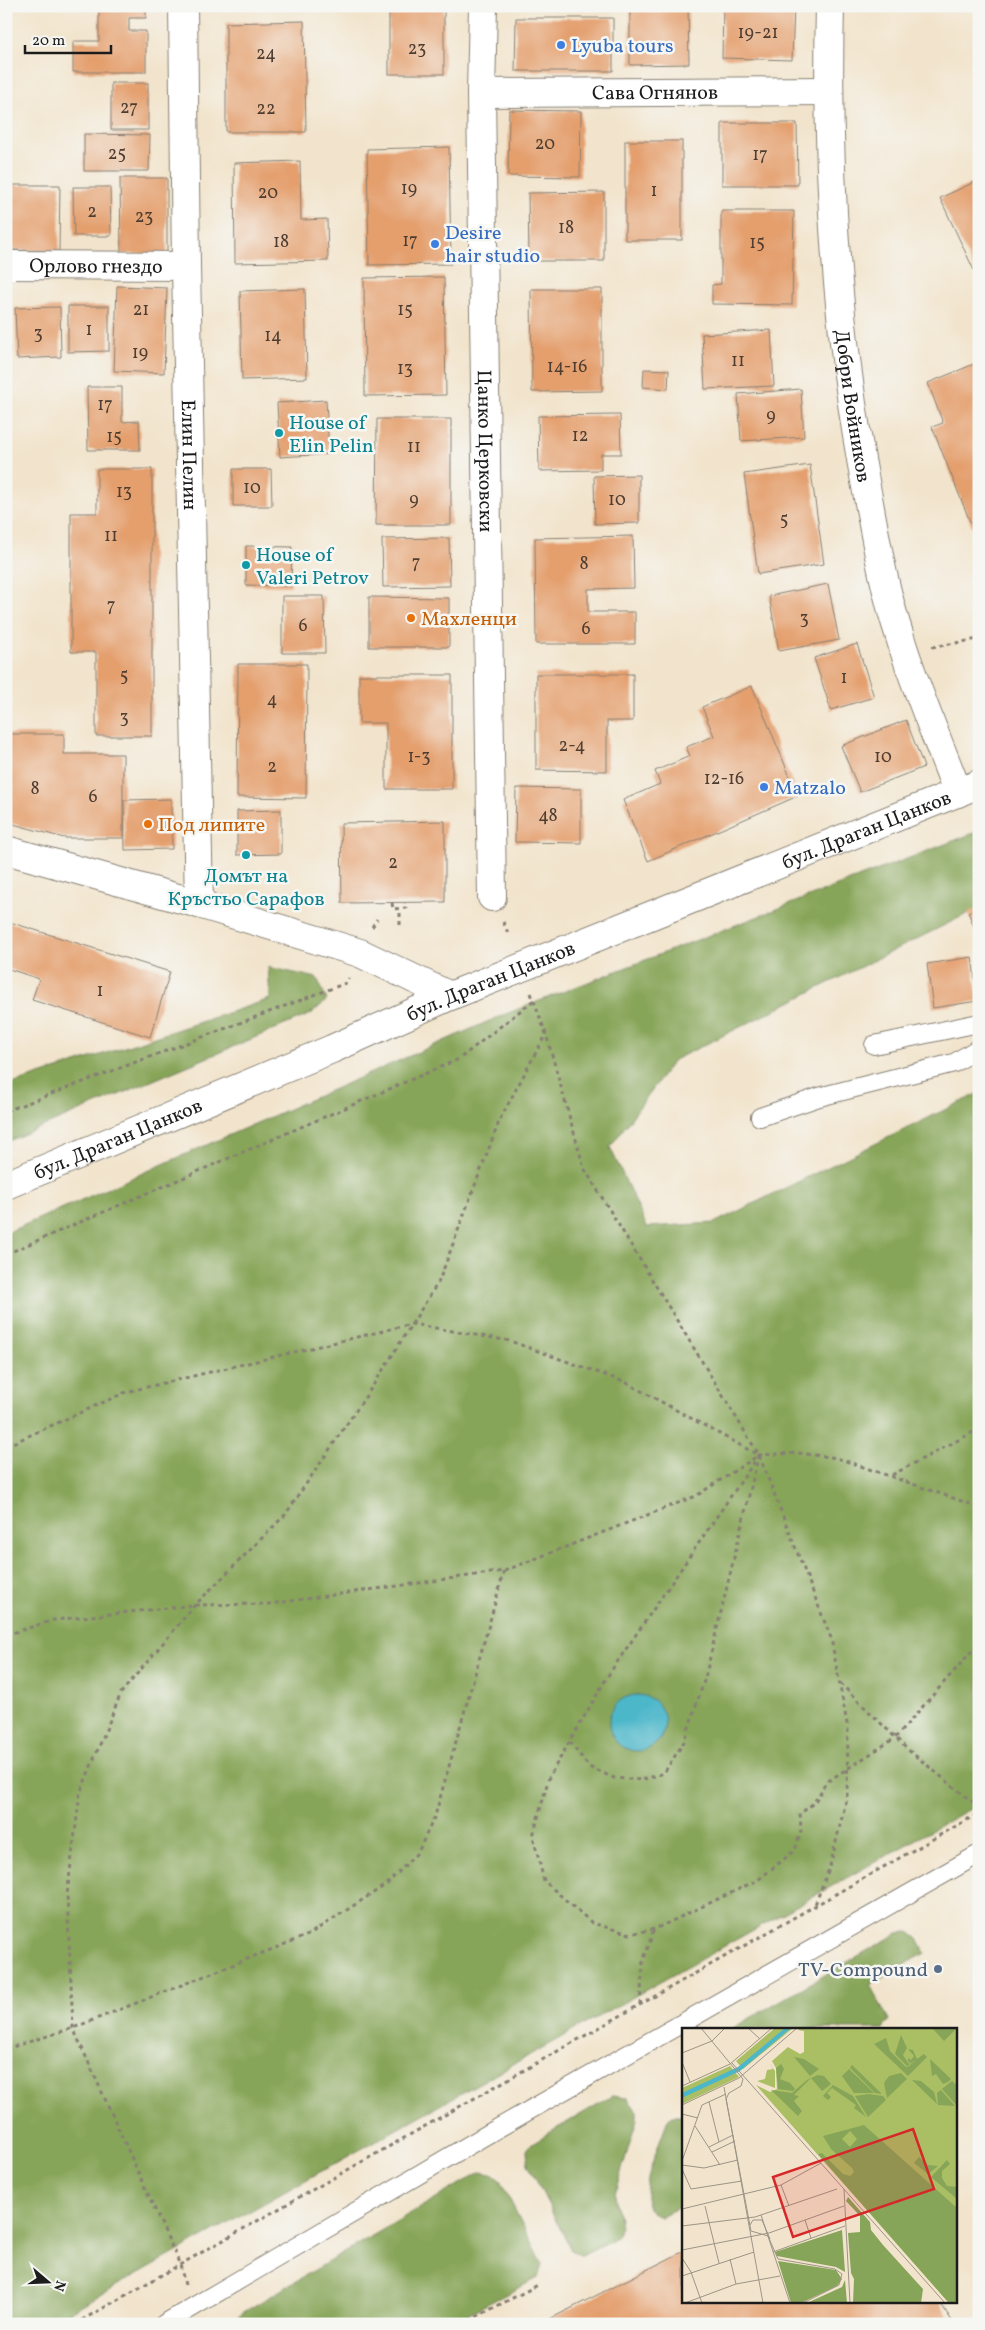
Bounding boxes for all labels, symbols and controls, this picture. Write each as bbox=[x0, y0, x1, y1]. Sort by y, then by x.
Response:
house number: 19-21 bbox=[737, 21, 779, 46]
scale bar bbox=[25, 22, 111, 54]
text: 20 m bbox=[32, 31, 65, 52]
place label: Lyuba tours bbox=[571, 33, 673, 61]
house number: 23 bbox=[408, 37, 426, 62]
marker: Lyuba tours bbox=[555, 39, 567, 51]
house number: 24 bbox=[256, 42, 276, 67]
street label: Сава Огнянов bbox=[592, 80, 718, 108]
house number: 27 bbox=[120, 96, 138, 121]
house number: 22 bbox=[256, 97, 276, 122]
house number: 20 bbox=[535, 132, 555, 157]
house number: 25 bbox=[108, 142, 126, 167]
house number: 17 bbox=[752, 143, 768, 168]
house number: 19 bbox=[401, 177, 417, 202]
house number: 1 bbox=[651, 179, 657, 204]
house number: 20 bbox=[258, 181, 278, 206]
house number: 2 bbox=[87, 200, 97, 225]
house number: 23 bbox=[135, 205, 153, 230]
house number: 18 bbox=[558, 216, 574, 241]
place label: Desire hair studio bbox=[445, 220, 540, 271]
house number: 17 bbox=[402, 229, 418, 254]
house number: 18 bbox=[273, 230, 289, 255]
house number: 15 bbox=[749, 231, 765, 256]
marker: Desire hair studio bbox=[429, 238, 441, 250]
street label: Орлово гнездо bbox=[29, 253, 163, 282]
house number: 21 bbox=[133, 298, 149, 323]
house number: 15 bbox=[397, 298, 413, 323]
house number: 1 bbox=[86, 318, 92, 343]
house number: 3 bbox=[33, 322, 43, 347]
house number: 14 bbox=[264, 324, 282, 349]
street label: Добри Войников bbox=[827, 328, 877, 485]
house number: 19 bbox=[132, 341, 148, 366]
house number: 11 bbox=[731, 349, 745, 374]
house number: 14-16 bbox=[547, 355, 587, 380]
house number: 13 bbox=[397, 357, 413, 382]
street label: Цанко Церковски bbox=[469, 369, 499, 532]
house number: 17 bbox=[97, 393, 113, 418]
street label: Елин Пелин bbox=[173, 399, 203, 511]
house number: 9 bbox=[766, 404, 776, 429]
place label: House of Elin Pelin bbox=[289, 410, 374, 461]
house number: 12 bbox=[572, 424, 588, 449]
house number: 15 bbox=[106, 425, 122, 450]
marker: House of Elin Pelin bbox=[273, 427, 285, 439]
house number: 11 bbox=[407, 435, 421, 460]
house number: 10 bbox=[243, 476, 261, 501]
house number: 13 bbox=[116, 480, 132, 505]
house number: 9 bbox=[409, 488, 419, 513]
house number: 10 bbox=[608, 488, 626, 513]
house number: 5 bbox=[780, 508, 788, 533]
house number: 11 bbox=[104, 524, 118, 549]
place label: House of Valeri Petrov bbox=[256, 542, 369, 593]
house number: 7 bbox=[412, 551, 420, 576]
house number: 8 bbox=[579, 552, 589, 577]
marker: House of Valeri Petrov bbox=[240, 559, 252, 571]
house number: 7 bbox=[107, 594, 115, 619]
place label: Махленци bbox=[421, 606, 517, 634]
house number: 3 bbox=[799, 607, 809, 632]
marker: Махленци bbox=[405, 612, 417, 624]
house number: 6 bbox=[298, 614, 308, 639]
house number: 6 bbox=[581, 617, 591, 642]
house number: 5 bbox=[120, 664, 128, 689]
house number: 1 bbox=[841, 666, 847, 691]
house number: 4 bbox=[267, 688, 277, 713]
house number: 3 bbox=[119, 706, 129, 731]
house number: 2-4 bbox=[558, 734, 586, 759]
house number: 1-3 bbox=[407, 745, 431, 770]
house number: 10 bbox=[874, 745, 892, 770]
house number: 2 bbox=[267, 755, 277, 780]
house number: 12-16 bbox=[704, 767, 744, 792]
place label: Matzalo bbox=[774, 775, 846, 803]
house number: 8 bbox=[30, 777, 40, 802]
marker: Matzalo bbox=[758, 781, 770, 793]
house number: 6 bbox=[88, 785, 98, 810]
street label: бул. Драган Цанков bbox=[778, 785, 956, 878]
house number: 48 bbox=[538, 804, 558, 829]
place label: Под липите bbox=[158, 812, 265, 840]
marker: Под липите bbox=[142, 818, 154, 830]
marker: Домът на Кръстьо Сарафов bbox=[240, 849, 252, 861]
house number: 2 bbox=[388, 851, 398, 876]
place label: Домът на Кръстьо Сарафов bbox=[167, 863, 325, 914]
street label: бул. Драган Цанков bbox=[402, 935, 580, 1030]
house number: 1 bbox=[97, 979, 103, 1004]
street label: бул. Драган Цанков bbox=[30, 1093, 207, 1188]
place label: TV-Compound bbox=[798, 1957, 928, 1985]
marker: TV-Compound bbox=[932, 1963, 944, 1975]
inset map bbox=[682, 2028, 958, 2302]
north arrow bbox=[22, 2258, 72, 2308]
text: N bbox=[48, 2278, 70, 2294]

